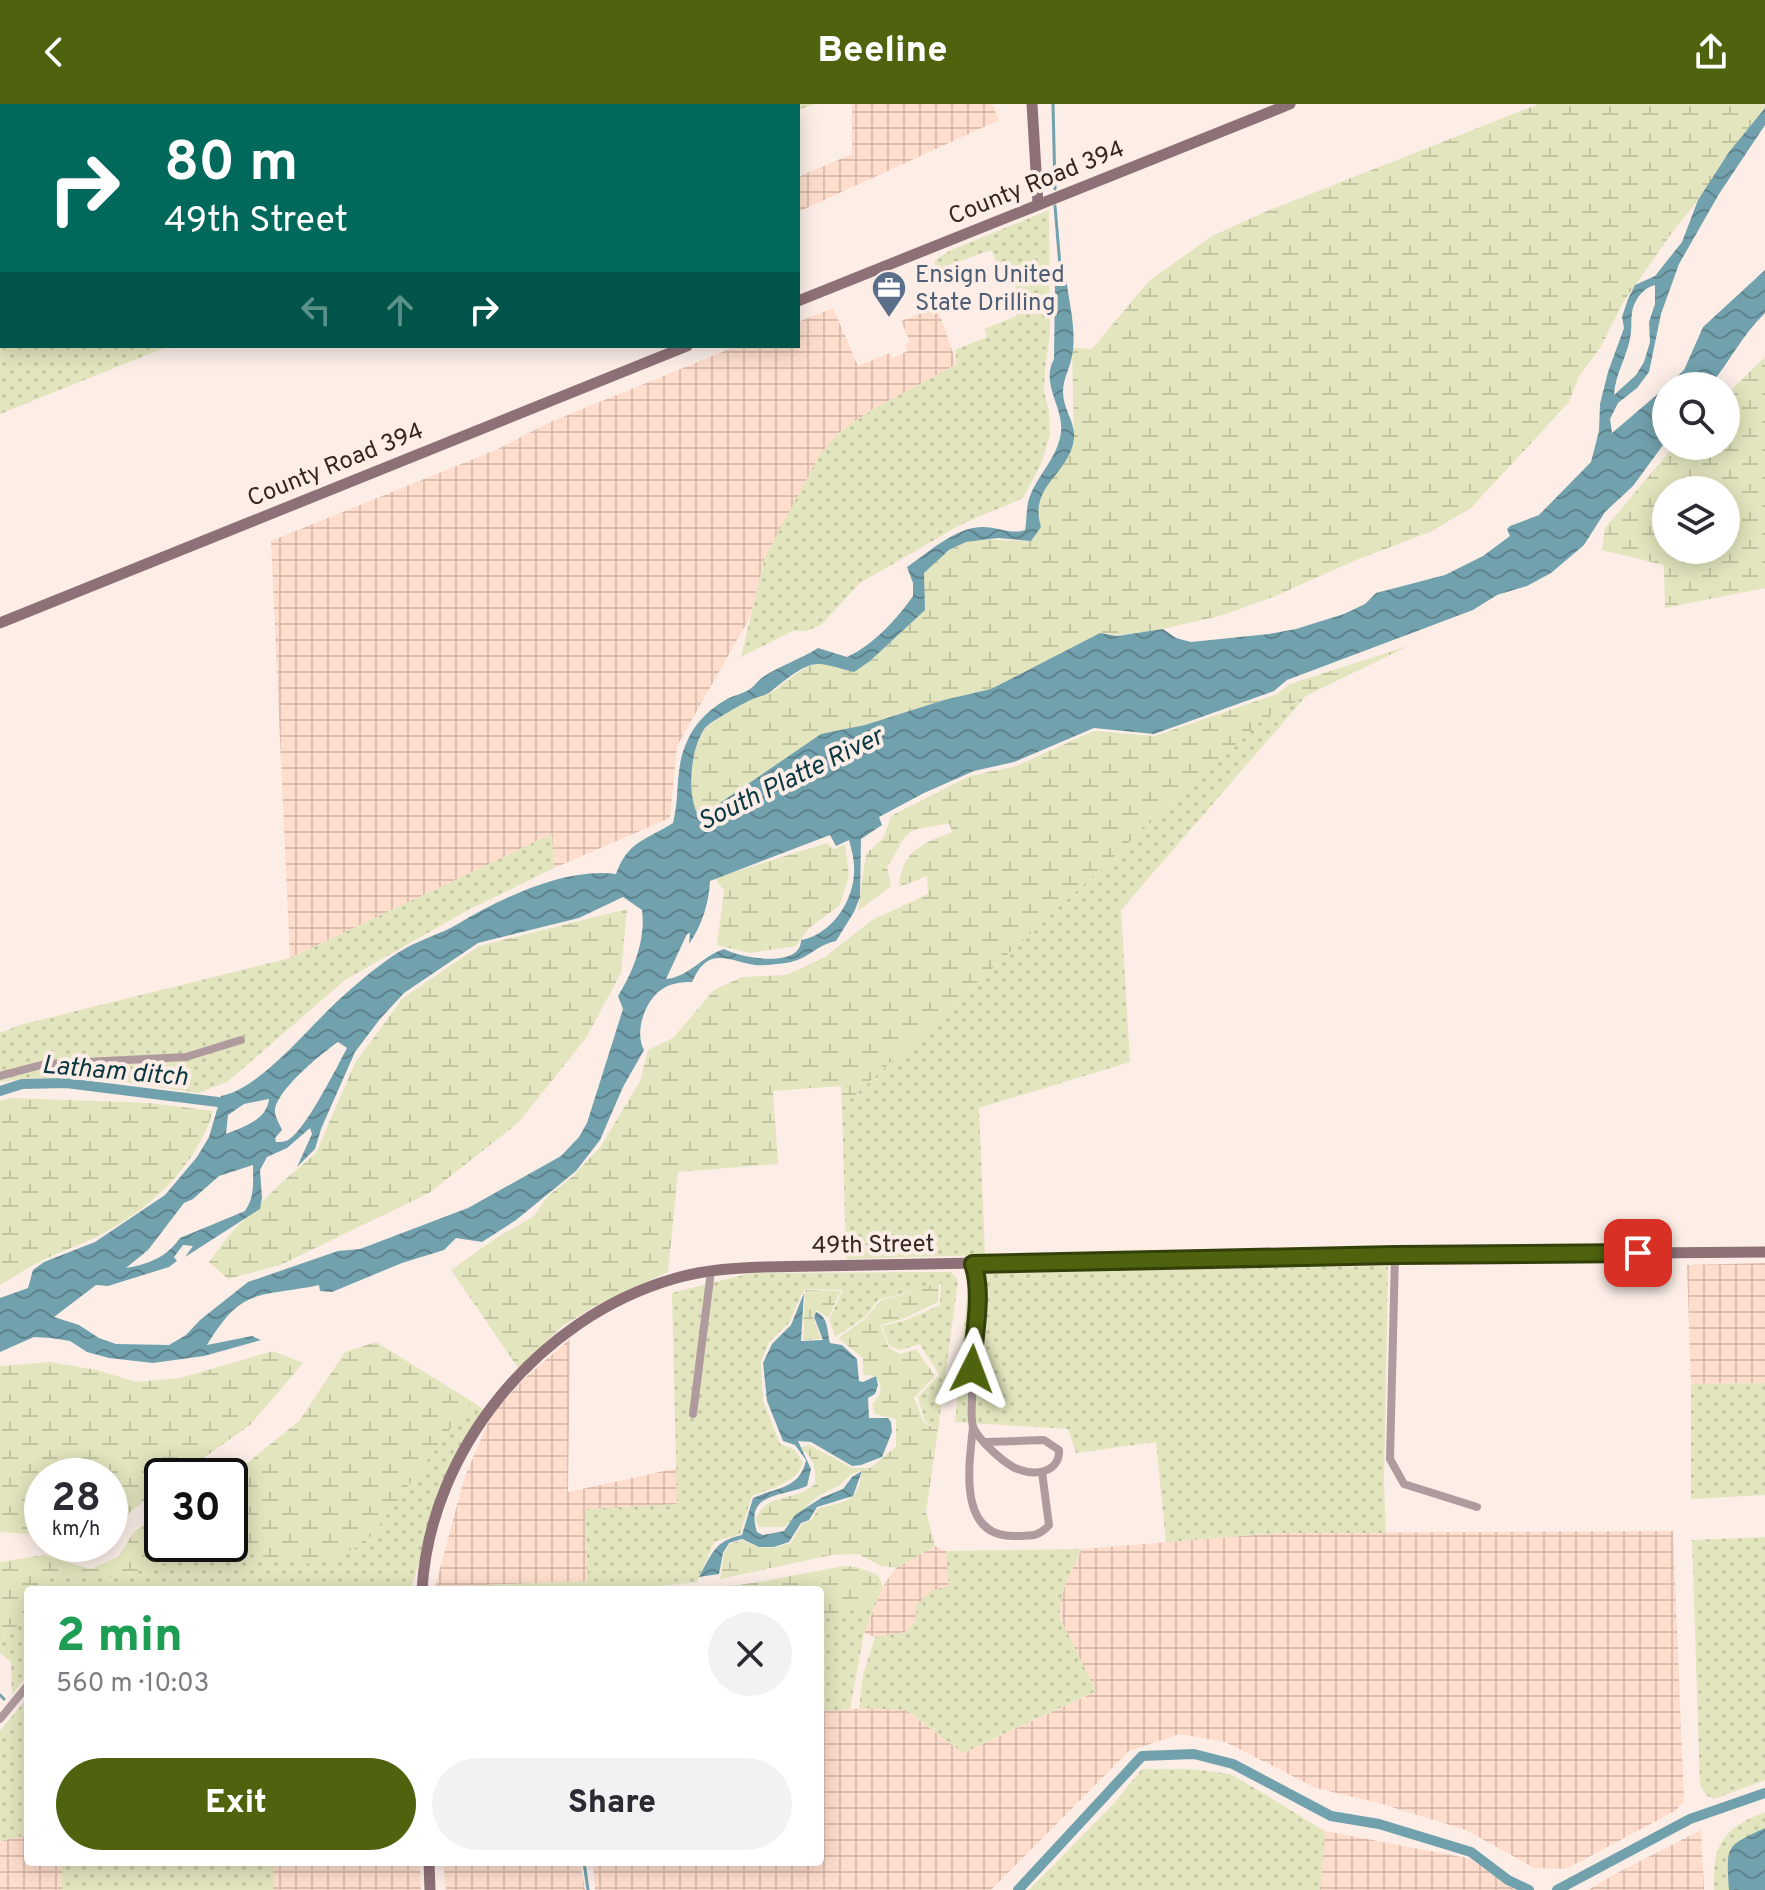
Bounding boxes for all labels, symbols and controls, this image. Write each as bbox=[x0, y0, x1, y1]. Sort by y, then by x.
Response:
text: Beeline bbox=[817, 29, 948, 75]
icon: back bbox=[32, 30, 76, 74]
icon: share bbox=[1689, 30, 1733, 74]
text: 80 m bbox=[164, 130, 298, 200]
street label: County Road 394 bbox=[944, 135, 1129, 233]
icon: right bbox=[32, 136, 136, 240]
text: 49th Street bbox=[164, 199, 348, 245]
place label: Ensign United State Drilling bbox=[915, 261, 1065, 319]
office icon: Ensign United State Drilling bbox=[870, 269, 908, 319]
icon: left bbox=[294, 288, 338, 332]
icon: ahead bbox=[378, 288, 422, 332]
icon: right bbox=[462, 288, 506, 332]
map controls bbox=[1652, 372, 1740, 564]
button: search bbox=[1652, 372, 1740, 460]
street label: County Road 394 bbox=[243, 417, 428, 515]
button: layers bbox=[1652, 476, 1740, 564]
water label: South Platte River bbox=[693, 720, 891, 839]
water label: Latham ditch bbox=[40, 1050, 189, 1095]
pin bbox=[1604, 1219, 1672, 1287]
street label: 49th Street bbox=[811, 1230, 935, 1262]
icon: arrive bbox=[1616, 1231, 1660, 1275]
position arrow bbox=[930, 1327, 1014, 1411]
speed limit sign: 30 bbox=[144, 1458, 248, 1562]
text: 28 bbox=[51, 1475, 101, 1525]
text: km/h bbox=[52, 1517, 100, 1543]
text: 2 min bbox=[56, 1608, 183, 1668]
button: close bbox=[708, 1612, 792, 1696]
text: 560 m · 10:03 bbox=[56, 1668, 209, 1701]
button: Exit bbox=[56, 1758, 416, 1850]
button: Share bbox=[432, 1758, 792, 1850]

